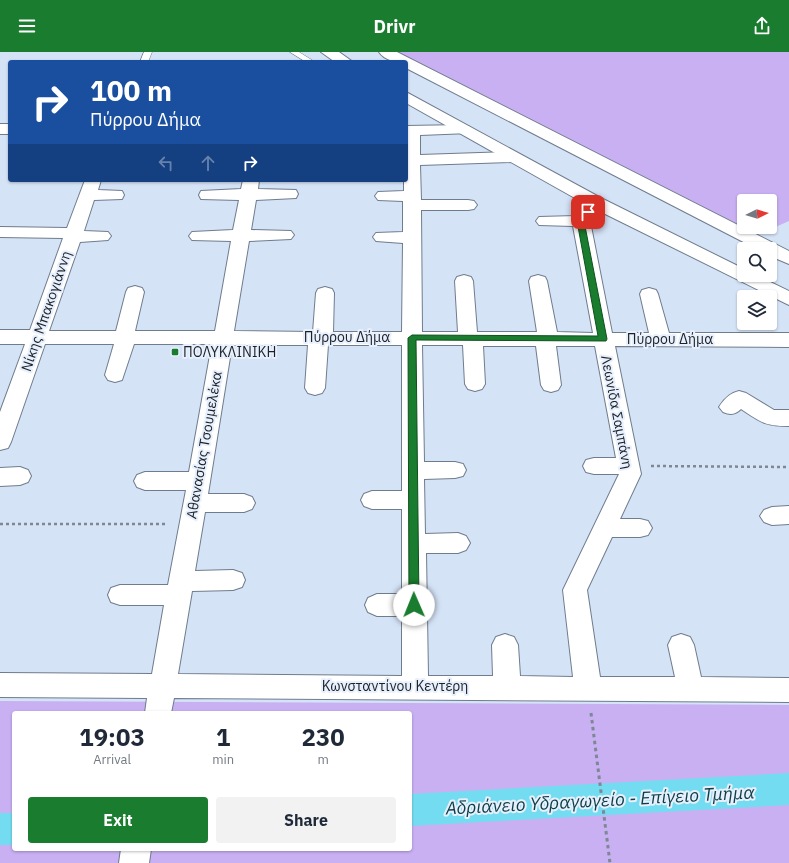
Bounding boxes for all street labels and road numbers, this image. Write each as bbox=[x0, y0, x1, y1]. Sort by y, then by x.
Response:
street label: Νίκης Μπακογιάννη bbox=[17, 248, 75, 374]
street label: Πύρρου Δήμα bbox=[304, 328, 390, 346]
street label: Πύρρου Δήμα bbox=[627, 330, 713, 348]
street label: Λεωνίδα Σαμπάνη bbox=[597, 354, 637, 470]
street label: Αθανασίας Τσουμελέκα bbox=[182, 370, 226, 520]
street label: Κωνσταντίνου Κεντέρη bbox=[322, 677, 468, 695]

